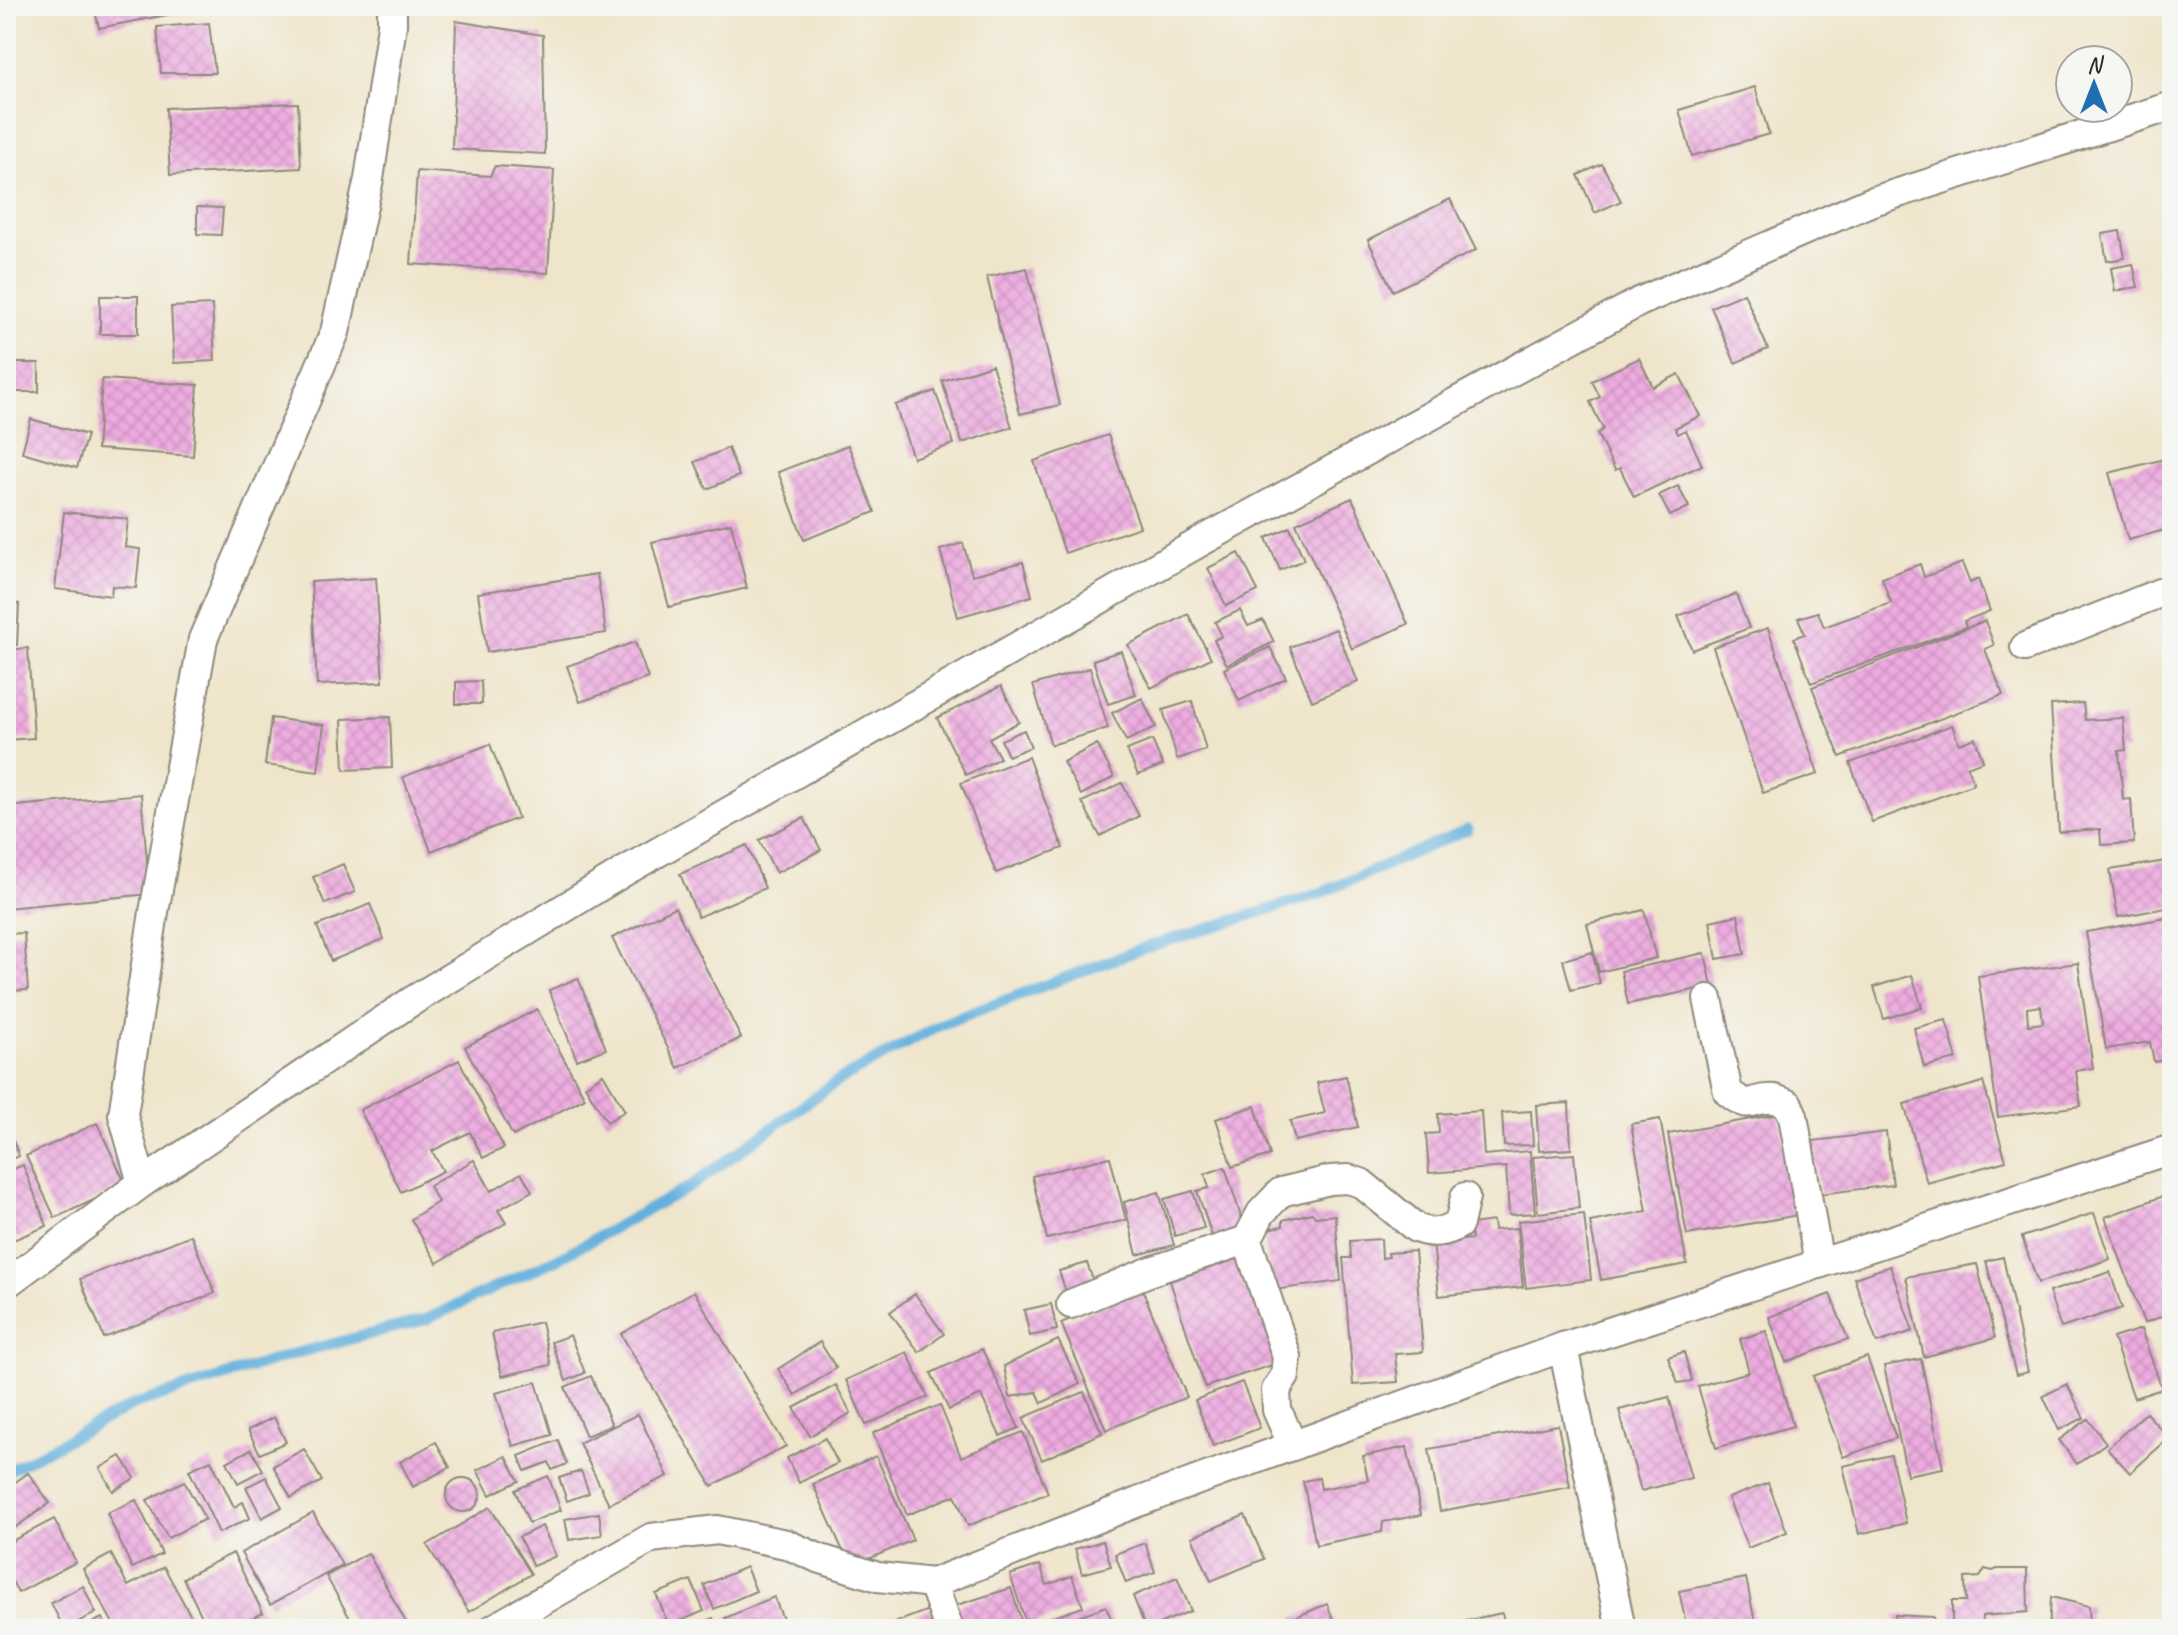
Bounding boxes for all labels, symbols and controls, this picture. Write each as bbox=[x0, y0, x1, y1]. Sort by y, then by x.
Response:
north arrow bbox=[2054, 44, 2134, 124]
text: N bbox=[2087, 51, 2104, 79]

